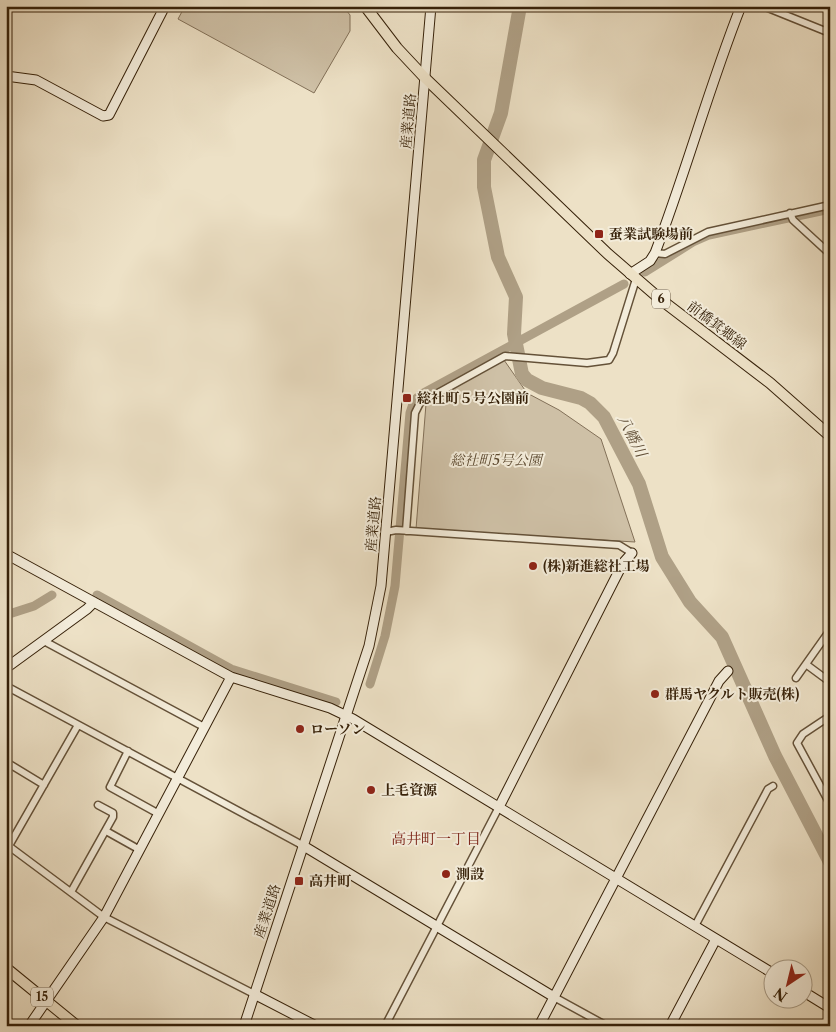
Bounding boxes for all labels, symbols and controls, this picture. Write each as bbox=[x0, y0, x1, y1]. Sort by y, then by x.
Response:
street label: 産業道路 bbox=[397, 92, 419, 150]
place label: 蚕業試験場前 bbox=[609, 225, 693, 243]
marker: 蚕業試験場前 bbox=[593, 228, 605, 240]
road number: 6 bbox=[652, 290, 670, 308]
street label: 前橋箕郷線 bbox=[684, 297, 750, 353]
place label: 総社町５号公園前 bbox=[417, 389, 529, 407]
marker: 総社町５号公園前 bbox=[401, 392, 413, 404]
water label: 八幡川 bbox=[614, 411, 652, 462]
park label: 総社町5号公園 bbox=[450, 451, 544, 469]
street label: 産業道路 bbox=[362, 495, 384, 553]
place label: (株)新進総社工場 bbox=[543, 557, 650, 575]
marker: (株)新進総社工場 bbox=[527, 560, 539, 572]
place label: 群馬ヤクルト販売(株) bbox=[665, 685, 799, 703]
marker: 群馬ヤクルト販売(株) bbox=[649, 688, 661, 700]
place label: ローソン bbox=[310, 720, 365, 738]
marker: ローソン bbox=[294, 723, 306, 735]
place label: 上毛資源 bbox=[381, 781, 437, 799]
marker: 上毛資源 bbox=[365, 784, 377, 796]
district label: 高井町一丁目 bbox=[391, 829, 481, 848]
place label: 測設 bbox=[456, 865, 484, 883]
marker: 測設 bbox=[440, 868, 452, 880]
place label: 高井町 bbox=[309, 872, 352, 890]
marker: 高井町 bbox=[293, 875, 305, 887]
street label: 産業道路 bbox=[250, 882, 284, 940]
north arrow bbox=[764, 960, 814, 1010]
text: N bbox=[770, 984, 791, 1006]
road number: 15 bbox=[31, 988, 53, 1006]

